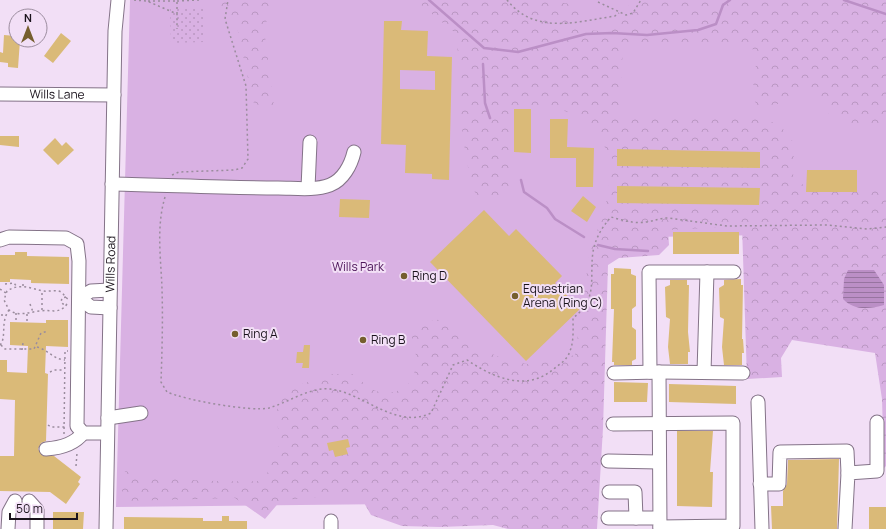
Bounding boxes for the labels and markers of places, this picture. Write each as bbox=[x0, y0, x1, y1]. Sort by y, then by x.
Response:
place label: Ring D bbox=[412, 267, 447, 284]
marker: Ring D bbox=[399, 271, 409, 281]
place label: Equestrian Arena (Ring C) bbox=[523, 280, 603, 311]
marker: Equestrian Arena (Ring C) bbox=[510, 291, 520, 301]
place label: Ring A bbox=[243, 325, 278, 342]
marker: Ring A bbox=[230, 329, 240, 339]
place label: Ring B bbox=[371, 331, 405, 348]
marker: Ring B bbox=[358, 335, 368, 345]

